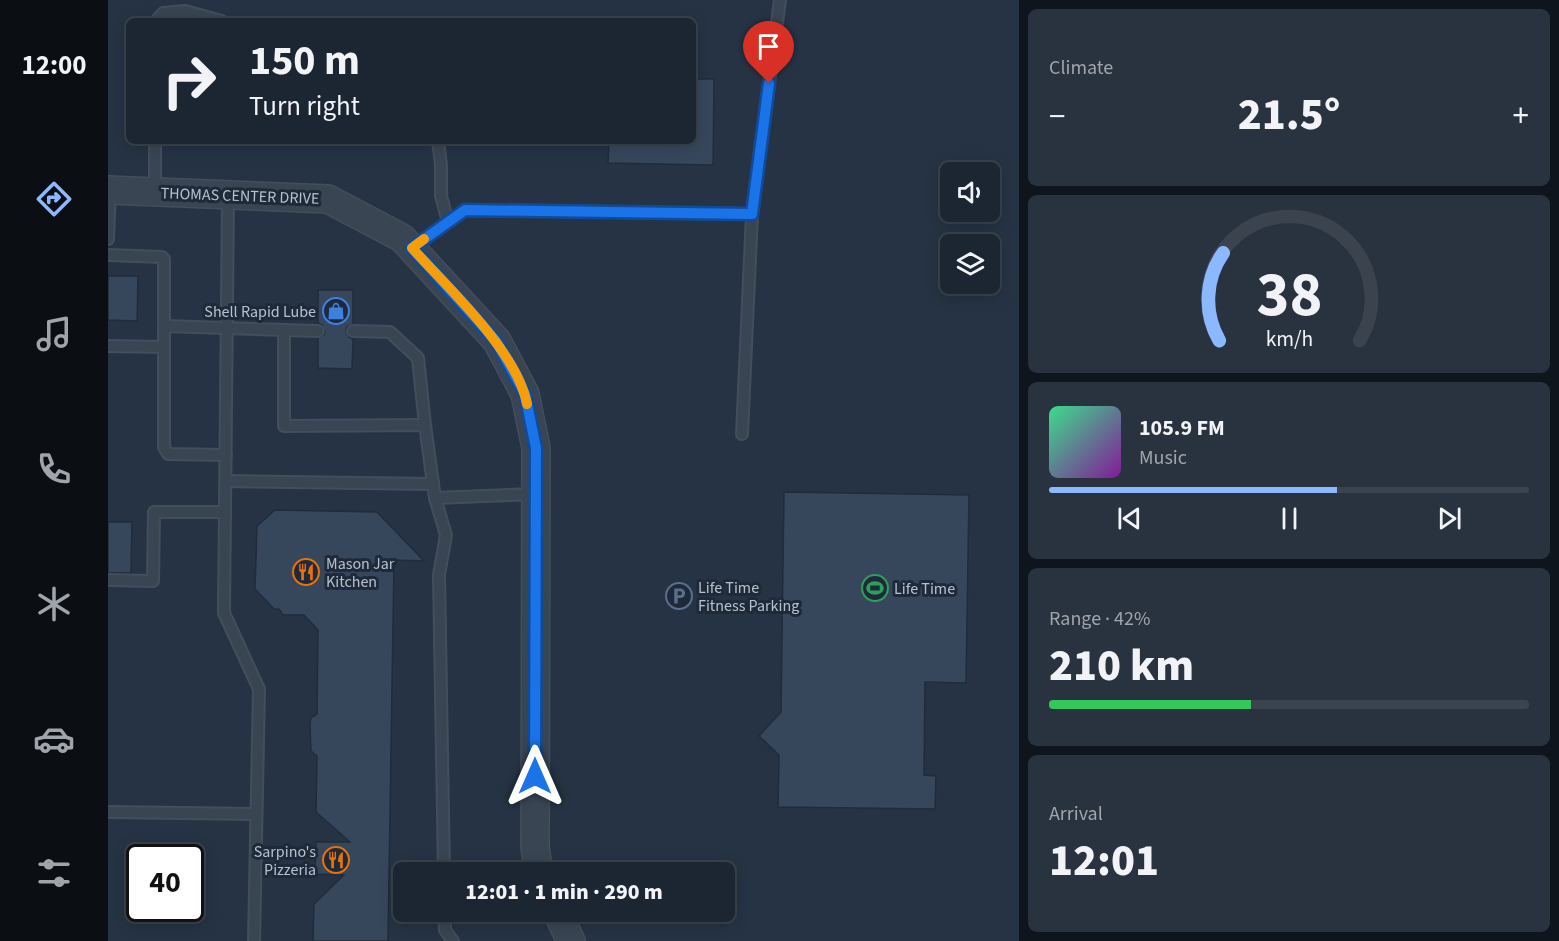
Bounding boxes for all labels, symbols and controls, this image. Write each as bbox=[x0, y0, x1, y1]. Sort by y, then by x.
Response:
pin bbox=[743, 21, 794, 83]
icon: arrive bbox=[752, 30, 785, 63]
text: 150 m bbox=[249, 31, 360, 91]
icon: right bbox=[150, 42, 228, 120]
text: 12:00 bbox=[21, 46, 87, 85]
text: Climate bbox=[1049, 54, 1113, 82]
text: 21.5° bbox=[1238, 83, 1340, 147]
text: Turn right bbox=[249, 87, 360, 126]
text: − bbox=[1049, 93, 1065, 140]
text: + bbox=[1513, 93, 1529, 140]
map controls bbox=[940, 162, 1000, 294]
button: sound bbox=[940, 162, 1000, 222]
icon: directions bbox=[33, 178, 75, 220]
street label: THOMAS CENTER DRIVE bbox=[160, 182, 320, 210]
button: layers bbox=[940, 234, 1000, 294]
text: 38 bbox=[1256, 251, 1322, 340]
shop icon: Shell Rapid Lube bbox=[321, 296, 351, 326]
place label: Shell Rapid Lube bbox=[204, 301, 316, 323]
icon: music bbox=[33, 313, 75, 355]
text: km/h bbox=[1265, 325, 1313, 356]
text: 105.9 FM bbox=[1139, 412, 1225, 444]
text: Music bbox=[1139, 444, 1187, 472]
icon: phone bbox=[33, 448, 75, 490]
icon: previous bbox=[1113, 502, 1146, 535]
icon: pause bbox=[1273, 502, 1306, 535]
icon: next bbox=[1433, 502, 1466, 535]
place label: Mason Jar Kitchen bbox=[326, 553, 395, 593]
restaurant icon: Mason Jar Kitchen bbox=[291, 557, 321, 587]
sports icon: Life Time bbox=[860, 573, 890, 603]
place label: Life Time Fitness Parking bbox=[698, 577, 799, 617]
place label: Life Time bbox=[894, 578, 955, 600]
parking icon: Life Time Fitness Parking bbox=[664, 581, 694, 611]
icon: climate bbox=[33, 583, 75, 625]
text: Range · 42% bbox=[1049, 605, 1150, 633]
text: 210 km bbox=[1049, 634, 1194, 698]
icon: car bbox=[33, 718, 75, 760]
position arrow bbox=[503, 744, 567, 808]
text: Arrival bbox=[1049, 800, 1103, 828]
text: 12:01 bbox=[1049, 829, 1159, 893]
place label: Sarpino's Pizzeria bbox=[254, 841, 316, 881]
speed limit sign: 40 bbox=[126, 844, 204, 922]
restaurant icon: Sarpino's Pizzeria bbox=[321, 845, 351, 875]
icon: filters bbox=[33, 852, 75, 894]
text: 12:01 · 1 min · 290 m bbox=[465, 876, 663, 908]

